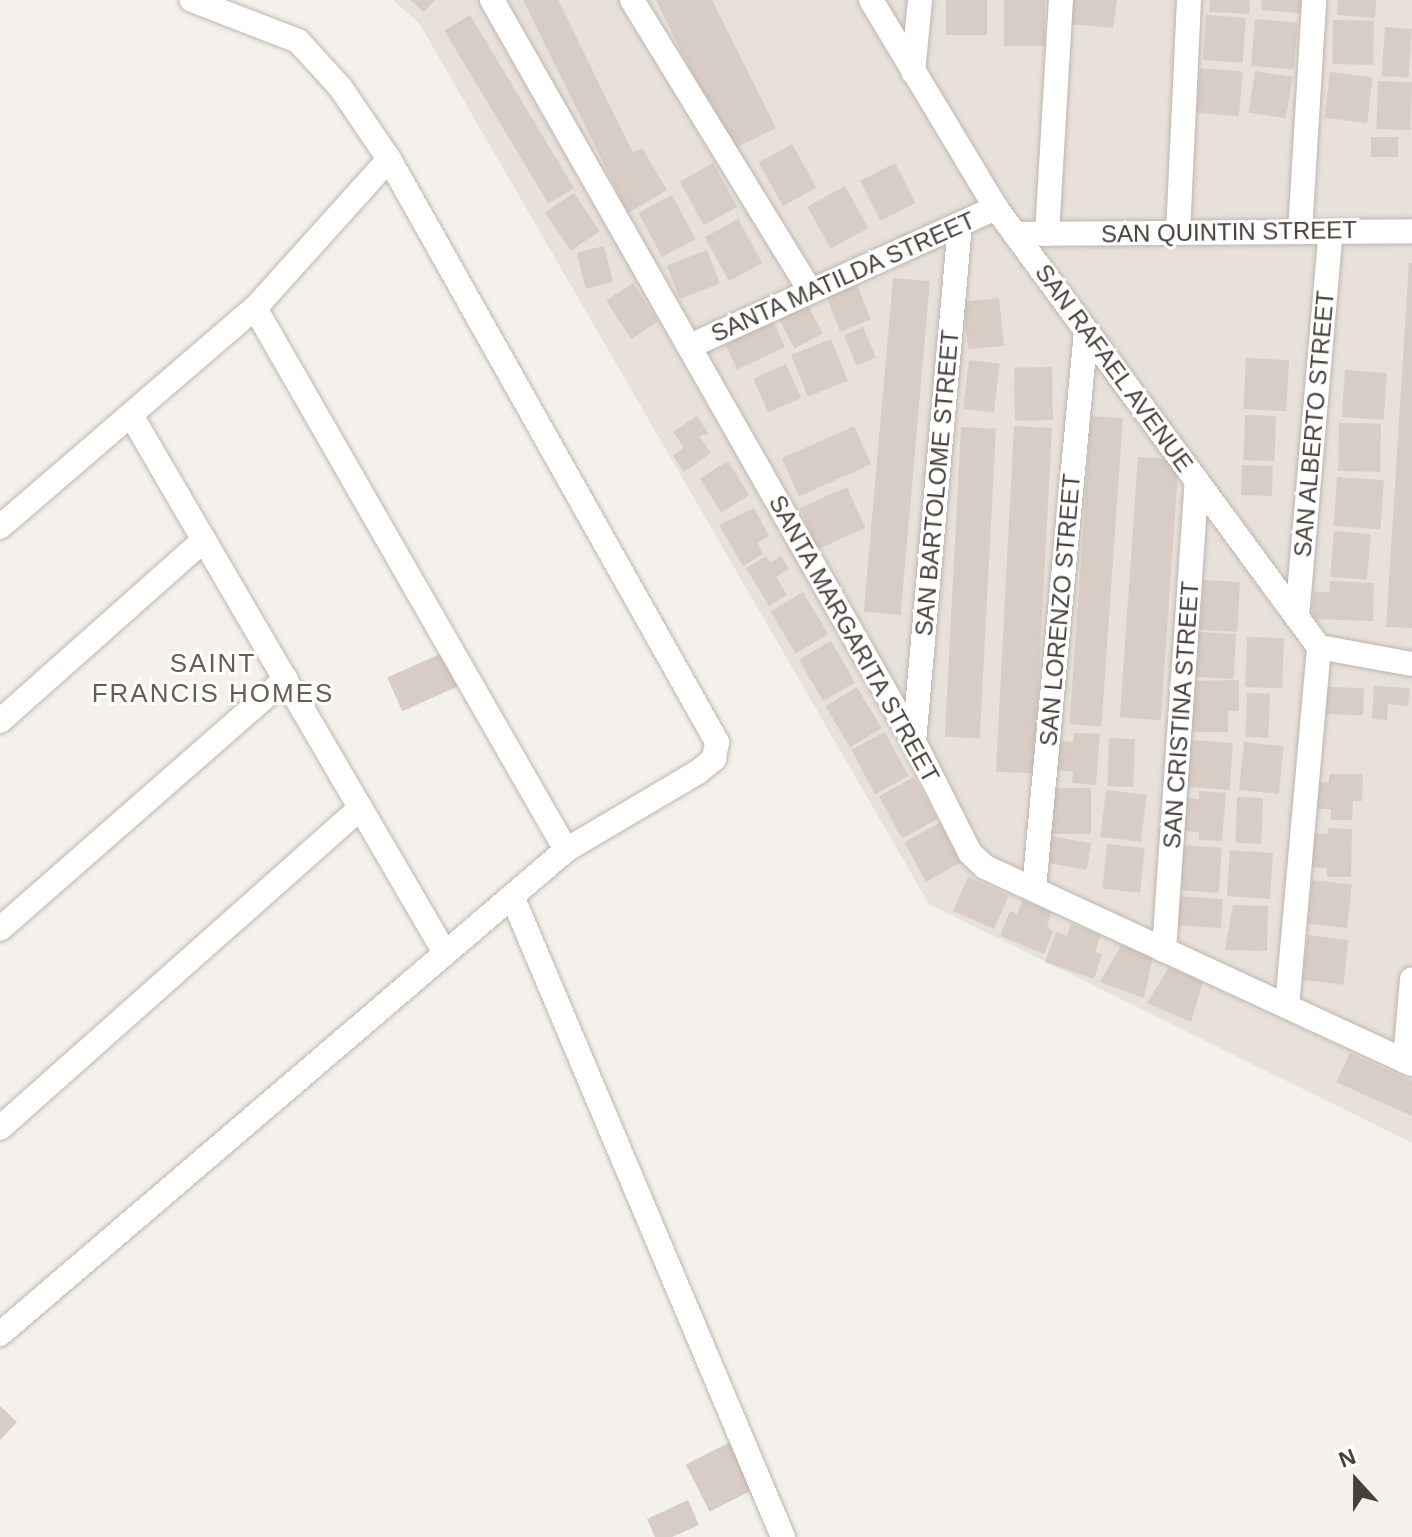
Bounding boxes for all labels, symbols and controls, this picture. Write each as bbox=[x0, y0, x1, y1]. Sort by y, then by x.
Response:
street label: SANTA MATILDA STREET bbox=[705, 205, 981, 349]
street label: SAN QUINTIN STREET bbox=[1101, 215, 1357, 249]
street label: SAN RAFAEL AVENUE bbox=[1028, 258, 1200, 478]
street label: SAN ALBERTO STREET bbox=[1288, 289, 1340, 559]
street label: SAN BARTOLOME STREET bbox=[909, 329, 965, 637]
street label: SAN LORENZO STREET bbox=[1034, 473, 1086, 747]
street label: SANTA MARGARITA STREET bbox=[762, 489, 946, 789]
street label: SAN CRISTINA STREET bbox=[1157, 580, 1205, 850]
district label: SAINT FRANCIS HOMES bbox=[92, 648, 334, 710]
north arrow bbox=[1316, 1441, 1396, 1521]
text: N bbox=[1335, 1444, 1359, 1473]

